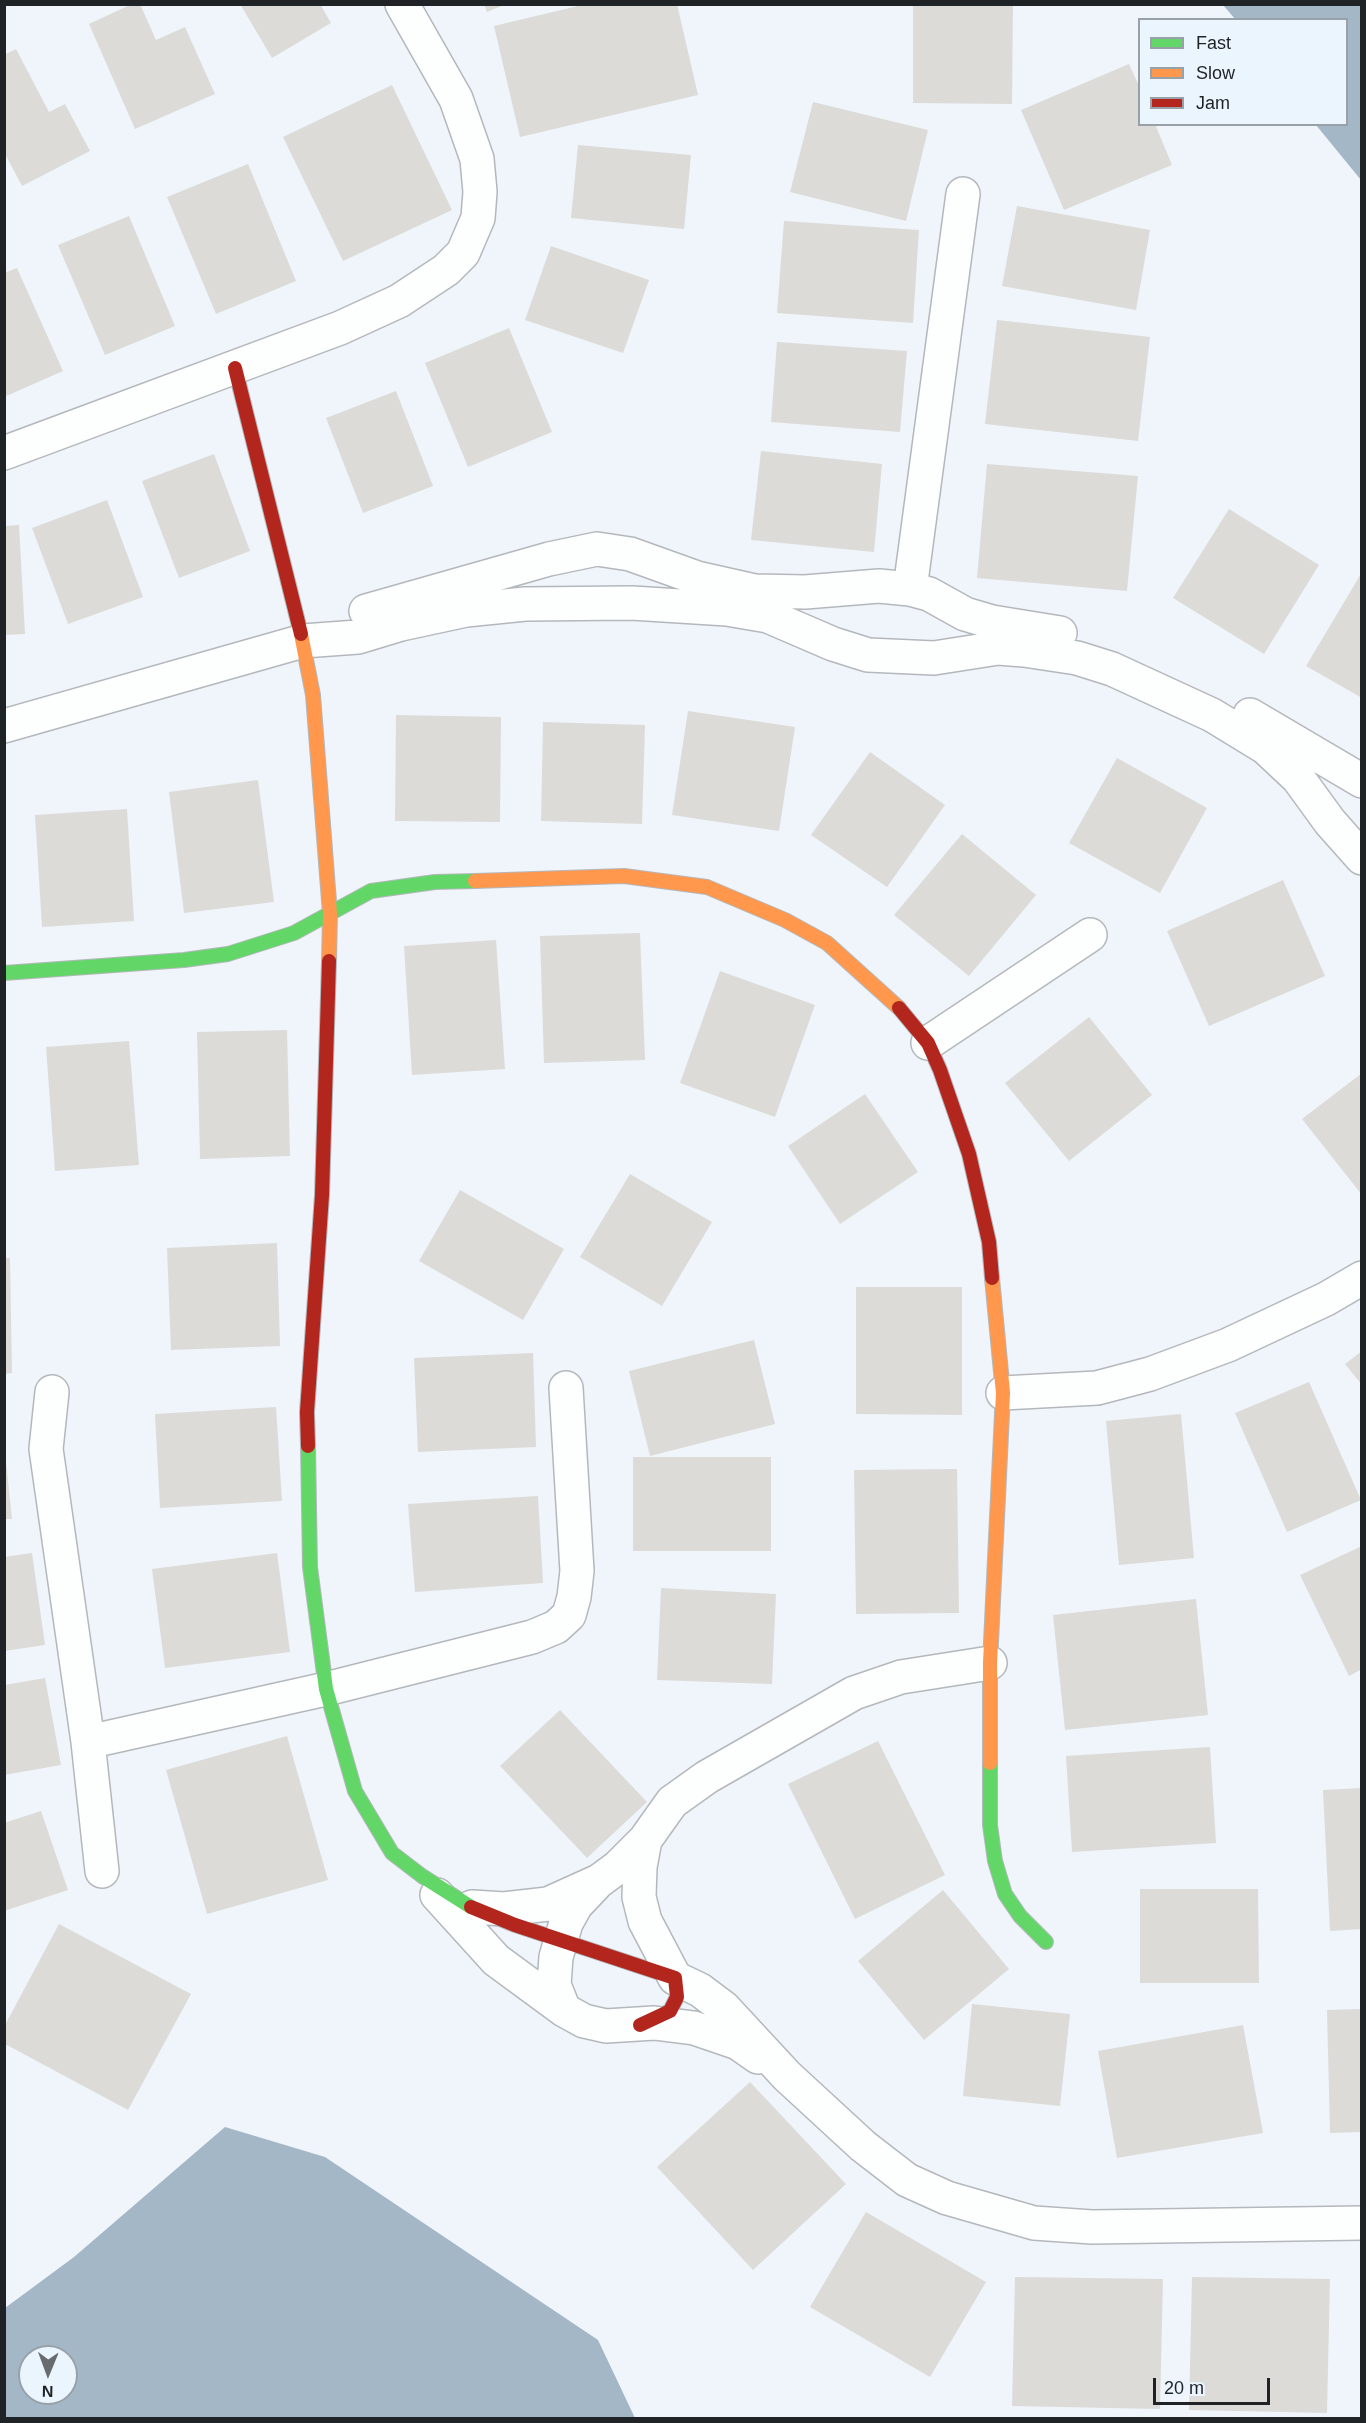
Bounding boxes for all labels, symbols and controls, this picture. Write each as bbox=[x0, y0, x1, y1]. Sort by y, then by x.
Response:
legend bbox=[1138, 18, 1348, 126]
text: Fast bbox=[1196, 33, 1231, 53]
text: Slow bbox=[1196, 63, 1235, 83]
text: Jam bbox=[1196, 93, 1230, 113]
north arrow bbox=[18, 2345, 78, 2405]
scale bar bbox=[1156, 2366, 1273, 2404]
text: 20 m bbox=[1164, 2378, 1204, 2398]
text: N bbox=[42, 2383, 54, 2400]

